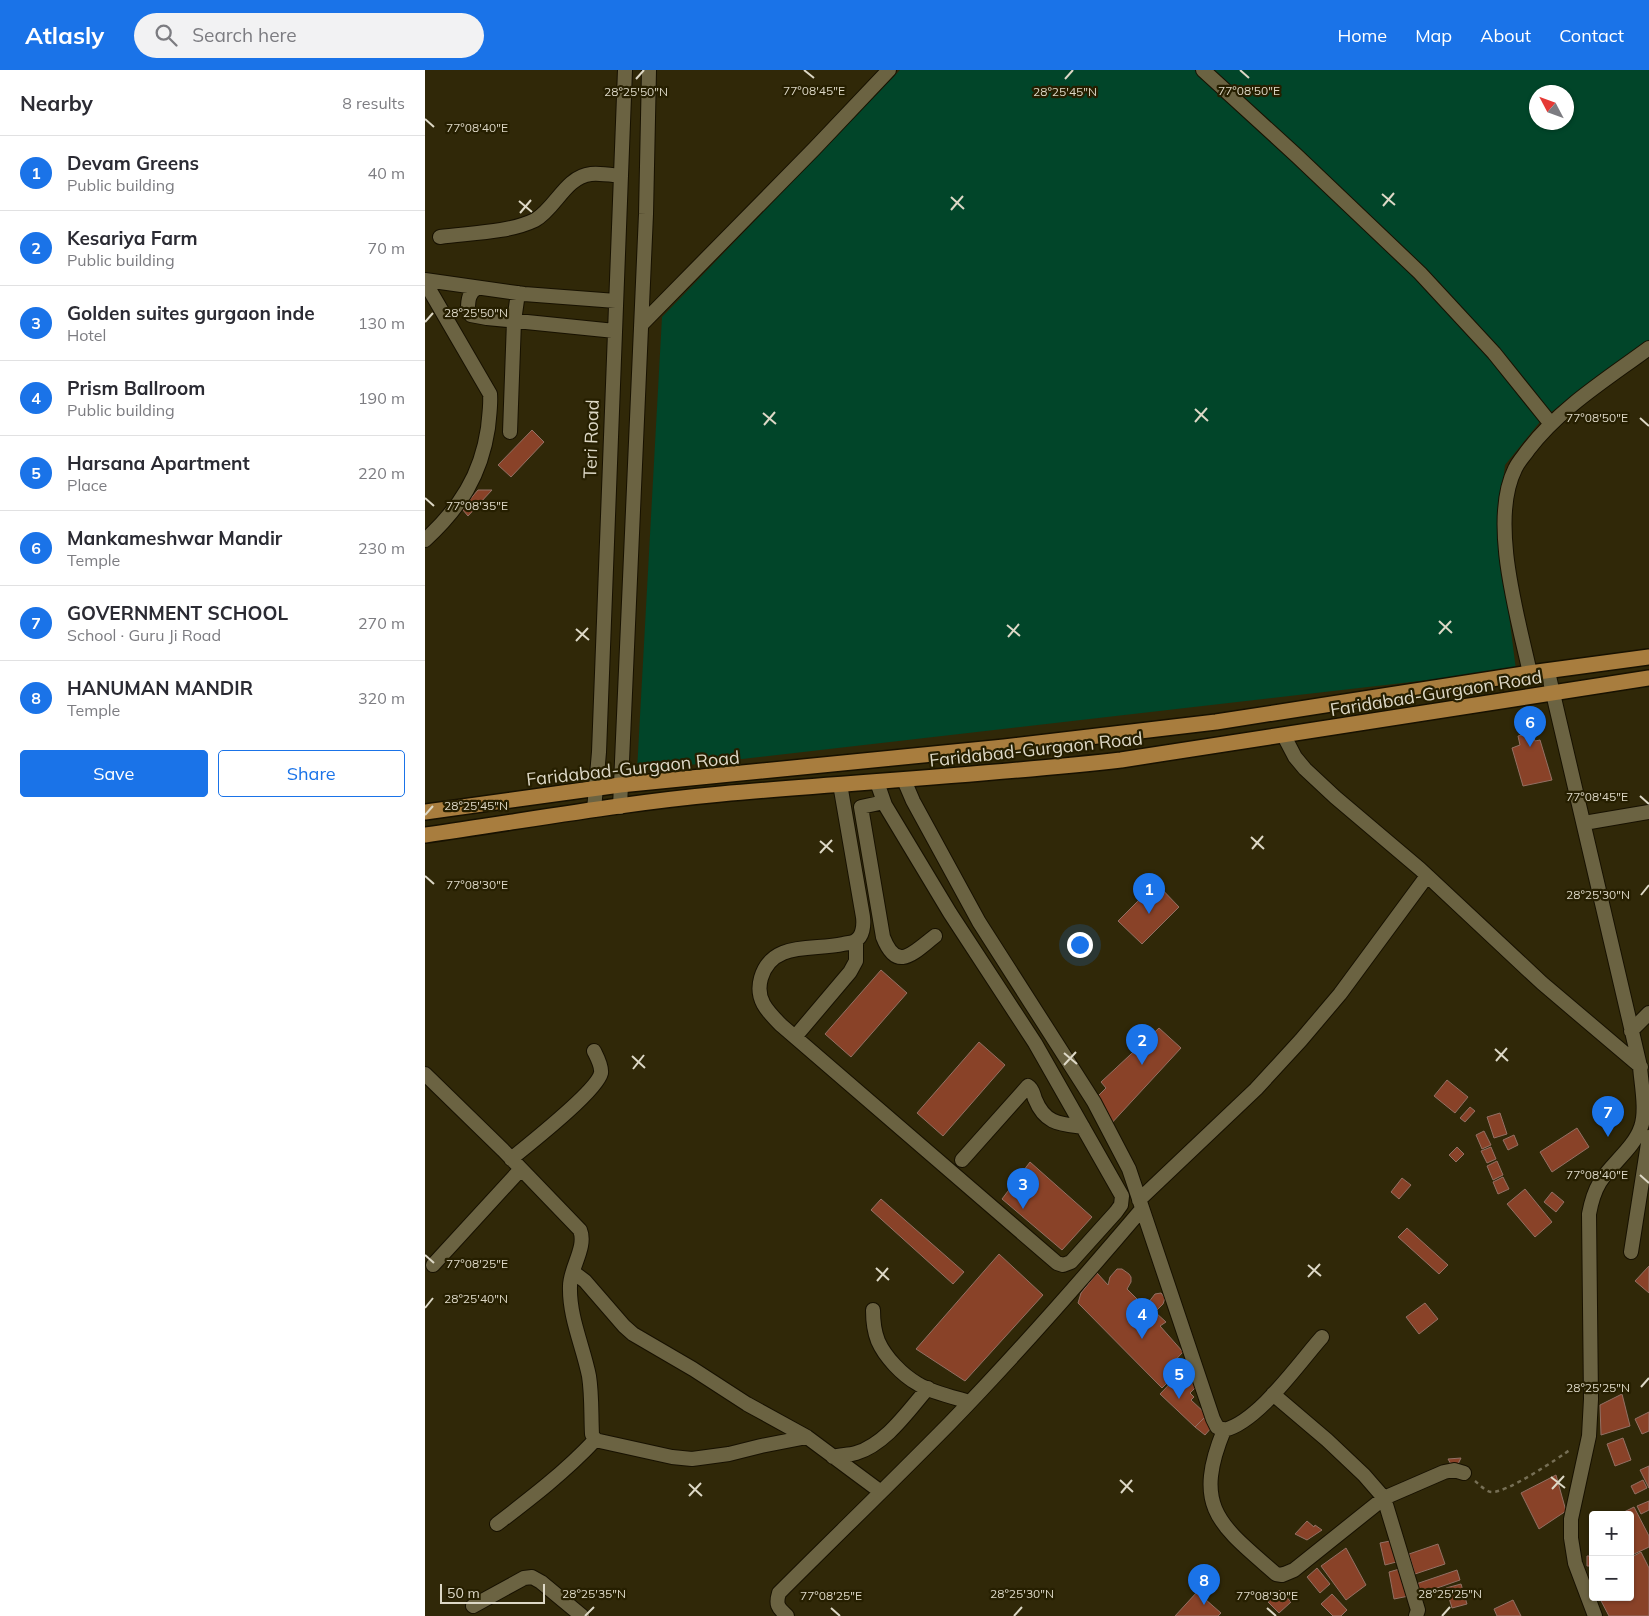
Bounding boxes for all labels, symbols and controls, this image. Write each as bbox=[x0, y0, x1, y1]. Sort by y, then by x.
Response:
search box bbox=[134, 13, 484, 58]
text: Atlasly bbox=[25, 20, 104, 50]
icon: search bbox=[152, 21, 180, 49]
text: Search here bbox=[192, 23, 297, 47]
text: Home bbox=[1337, 24, 1387, 47]
text: Map bbox=[1415, 24, 1452, 47]
text: About bbox=[1480, 24, 1531, 47]
text: Contact bbox=[1559, 24, 1624, 47]
text: 77°08'45"E bbox=[783, 83, 845, 98]
text: 77°08'50"E bbox=[1218, 83, 1280, 98]
text: 28°25'50"N bbox=[604, 84, 668, 99]
text: 28°25'45"N bbox=[1033, 84, 1097, 99]
north arrow bbox=[1529, 85, 1574, 130]
text: Nearby bbox=[20, 90, 93, 116]
text: 8 results bbox=[342, 93, 405, 113]
text: 77°08'40"E bbox=[446, 120, 508, 135]
text: Devam Greens bbox=[67, 151, 199, 175]
text: 1 bbox=[31, 163, 41, 183]
text: 40 m bbox=[368, 163, 405, 183]
text: Public building bbox=[67, 175, 175, 195]
text: Kesariya Farm bbox=[67, 226, 197, 250]
text: 2 bbox=[31, 238, 41, 258]
text: 70 m bbox=[368, 238, 405, 258]
text: Public building bbox=[67, 250, 175, 270]
text: Golden suites gurgaon inde bbox=[67, 301, 315, 325]
text: 28°25'50"N bbox=[444, 305, 508, 320]
text: 3 bbox=[31, 313, 41, 333]
text: 130 m bbox=[358, 313, 405, 333]
text: Hotel bbox=[67, 325, 106, 345]
text: Prism Ballroom bbox=[67, 376, 205, 400]
text: 4 bbox=[31, 388, 41, 408]
text: 190 m bbox=[358, 388, 405, 408]
street label: Teri Road bbox=[578, 399, 604, 479]
text: Public building bbox=[67, 400, 175, 420]
text: 77°08'50"E bbox=[1566, 410, 1628, 425]
text: Harsana Apartment bbox=[67, 451, 250, 475]
text: 5 bbox=[31, 463, 41, 483]
text: 220 m bbox=[358, 463, 405, 483]
text: Place bbox=[67, 475, 107, 495]
text: 77°08'35"E bbox=[446, 498, 508, 513]
text: Mankameshwar Mandir bbox=[67, 526, 282, 550]
text: 6 bbox=[31, 538, 41, 558]
text: 230 m bbox=[358, 538, 405, 558]
text: Temple bbox=[67, 550, 120, 570]
text: GOVERNMENT SCHOOL bbox=[67, 601, 288, 625]
text: 7 bbox=[31, 613, 41, 633]
text: 270 m bbox=[358, 613, 405, 633]
text: School · Guru Ji Road bbox=[67, 625, 221, 645]
street label: Faridabad-Gurgaon Road bbox=[1328, 665, 1544, 721]
text: HANUMAN MANDIR bbox=[67, 676, 253, 700]
text: 8 bbox=[31, 688, 41, 708]
text: 320 m bbox=[358, 688, 405, 708]
text: Temple bbox=[67, 700, 120, 720]
pin: 6 bbox=[1514, 706, 1546, 747]
street label: Faridabad-Gurgaon Road bbox=[928, 726, 1144, 772]
street label: Faridabad-Gurgaon Road bbox=[525, 745, 741, 791]
button: Save bbox=[20, 750, 208, 797]
button: Share bbox=[218, 750, 405, 797]
text: 77°08'45"E bbox=[1566, 789, 1628, 804]
text: 28°25'45"N bbox=[444, 798, 508, 813]
pin: 1 bbox=[1133, 873, 1165, 914]
text: 77°08'30"E bbox=[446, 877, 508, 892]
text: 28°25'30"N bbox=[1566, 887, 1630, 902]
your location bbox=[1067, 932, 1093, 958]
pin: 2 bbox=[1126, 1024, 1158, 1065]
pin: 7 bbox=[1592, 1096, 1624, 1137]
text: 77°08'40"E bbox=[1566, 1167, 1628, 1182]
pin: 3 bbox=[1007, 1168, 1039, 1209]
text: 77°08'25"E bbox=[446, 1256, 508, 1271]
text: 28°25'40"N bbox=[444, 1291, 508, 1306]
pin: 4 bbox=[1126, 1298, 1158, 1339]
pin: 5 bbox=[1163, 1358, 1195, 1399]
text: 28°25'25"N bbox=[1566, 1380, 1630, 1395]
map controls bbox=[1589, 1511, 1634, 1601]
button: + bbox=[1589, 1511, 1634, 1556]
button: − bbox=[1589, 1556, 1634, 1601]
pin: 8 bbox=[1188, 1564, 1220, 1605]
scale bar bbox=[440, 1581, 545, 1604]
text: 50 m bbox=[447, 1584, 480, 1602]
text: 28°25'35"N bbox=[562, 1586, 626, 1601]
text: 28°25'30"N bbox=[990, 1586, 1054, 1601]
text: 28°25'25"N bbox=[1418, 1586, 1482, 1601]
text: 77°08'25"E bbox=[800, 1588, 862, 1603]
text: 77°08'30"E bbox=[1236, 1588, 1298, 1603]

